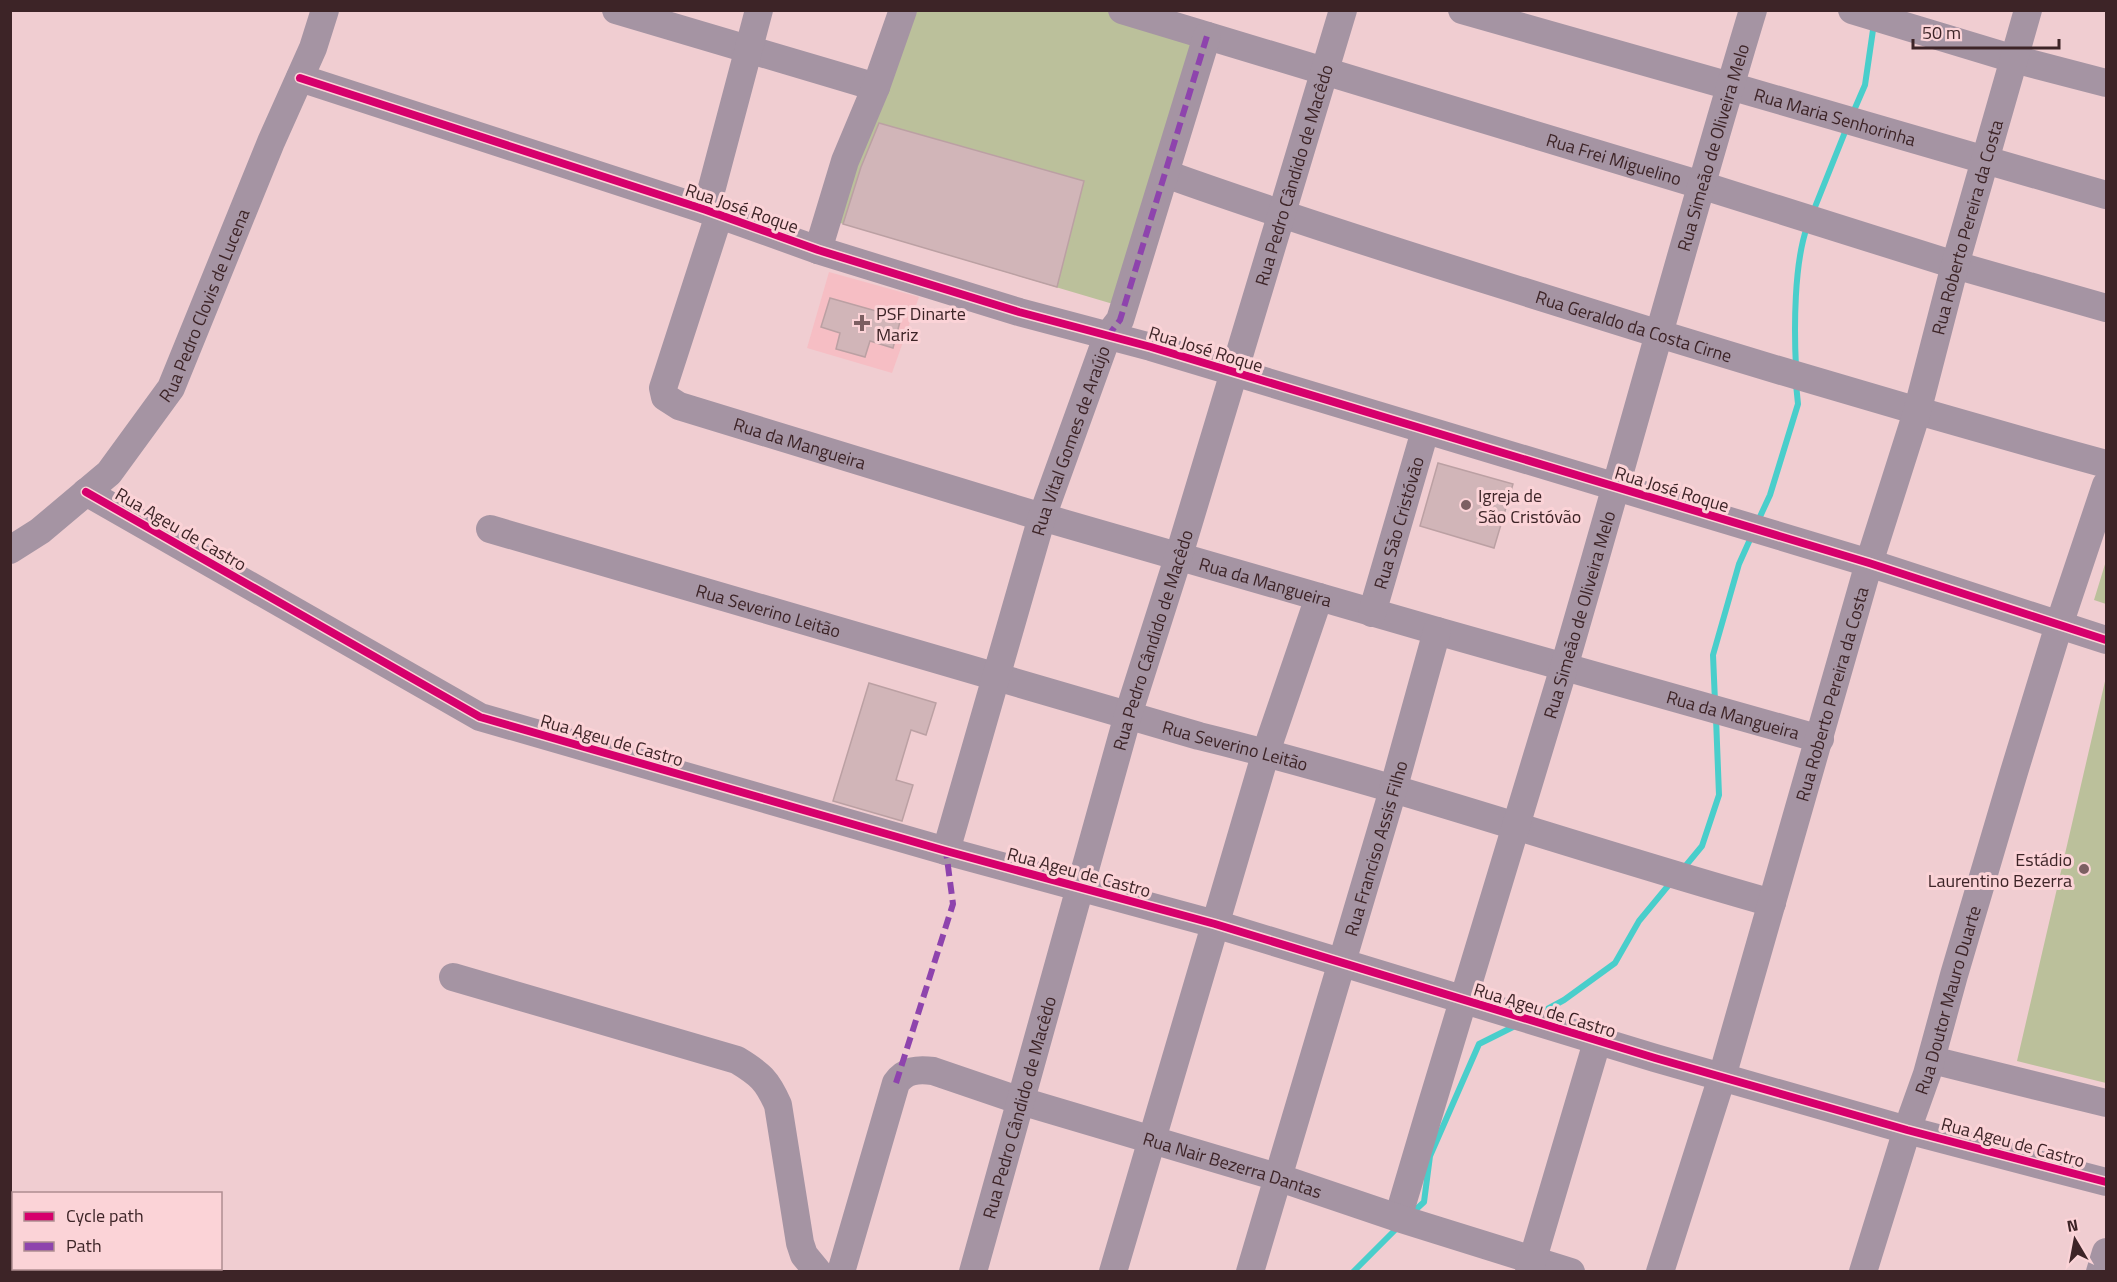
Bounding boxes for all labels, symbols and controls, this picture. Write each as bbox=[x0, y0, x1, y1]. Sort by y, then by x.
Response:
scale bar bbox=[1913, 12, 2058, 50]
text: 50 m bbox=[1922, 19, 1961, 46]
street label: Rua Simeão de Oliveira Melo bbox=[1670, 40, 1756, 254]
street label: Rua Pedro Cândido de Macêdo bbox=[1247, 61, 1339, 289]
street label: Rua Maria Senhorinha bbox=[1751, 80, 1919, 153]
street label: Rua Roberto Pereira da Costa bbox=[1924, 117, 2009, 338]
street label: Rua Frei Miguelino bbox=[1543, 126, 1685, 192]
street label: Rua José Roque bbox=[682, 176, 802, 240]
street label: Rua Pedro Clovis de Lucena bbox=[152, 204, 256, 408]
street label: Rua Geraldo da Costa Cirne bbox=[1532, 283, 1735, 369]
place label: PSF Dinarte Mariz bbox=[876, 300, 966, 348]
marker: PSF Dinarte Mariz bbox=[853, 314, 871, 332]
street label: Rua José Roque bbox=[1146, 319, 1266, 379]
street label: Rua Vital Gomes de Araújo bbox=[1024, 342, 1116, 539]
street label: Rua da Mangueira bbox=[730, 410, 869, 476]
street label: Rua São Cristóvão bbox=[1366, 453, 1430, 592]
street label: Rua José Roque bbox=[1612, 459, 1732, 519]
street label: Rua Ageu de Castro bbox=[110, 480, 252, 578]
place label: Igreja de São Cristóvão bbox=[1478, 482, 1581, 530]
marker: Igreja de São Cristóvão bbox=[1459, 498, 1473, 512]
street label: Rua Simeão de Oliveira Melo bbox=[1536, 507, 1622, 722]
street label: Rua Pedro Cândido de Macêdo bbox=[1105, 526, 1199, 753]
street label: Rua da Mangueira bbox=[1196, 550, 1335, 614]
street label: Rua Severino Leitão bbox=[693, 576, 844, 644]
street label: Rua Roberto Pereira da Costa bbox=[1788, 583, 1875, 804]
street label: Rua da Mangueira bbox=[1663, 683, 1803, 746]
street label: Rua Ageu de Castro bbox=[537, 707, 687, 773]
street label: Rua Severino Leitão bbox=[1159, 713, 1311, 777]
street label: Rua Franciso Assis Filho bbox=[1337, 757, 1414, 939]
street label: Rua Ageu de Castro bbox=[1004, 840, 1154, 904]
place label: Estádio Laurentino Bezerra bbox=[1928, 846, 2072, 894]
marker: Estádio Laurentino Bezerra bbox=[2077, 862, 2091, 876]
street label: Rua Doutor Mauro Duarte bbox=[1907, 902, 1987, 1098]
street label: Rua Ageu de Castro bbox=[1470, 976, 1620, 1044]
street label: Rua Pedro Cândido de Macêdo bbox=[975, 993, 1063, 1222]
street label: Rua Ageu de Castro bbox=[1938, 1110, 2088, 1174]
street label: Rua Nair Bezerra Dantas bbox=[1140, 1124, 1326, 1205]
legend bbox=[12, 1192, 222, 1270]
text: Cycle path bbox=[66, 1202, 144, 1229]
north arrow bbox=[2045, 1210, 2105, 1270]
text: N bbox=[2065, 1212, 2080, 1238]
text: Path bbox=[66, 1232, 102, 1259]

